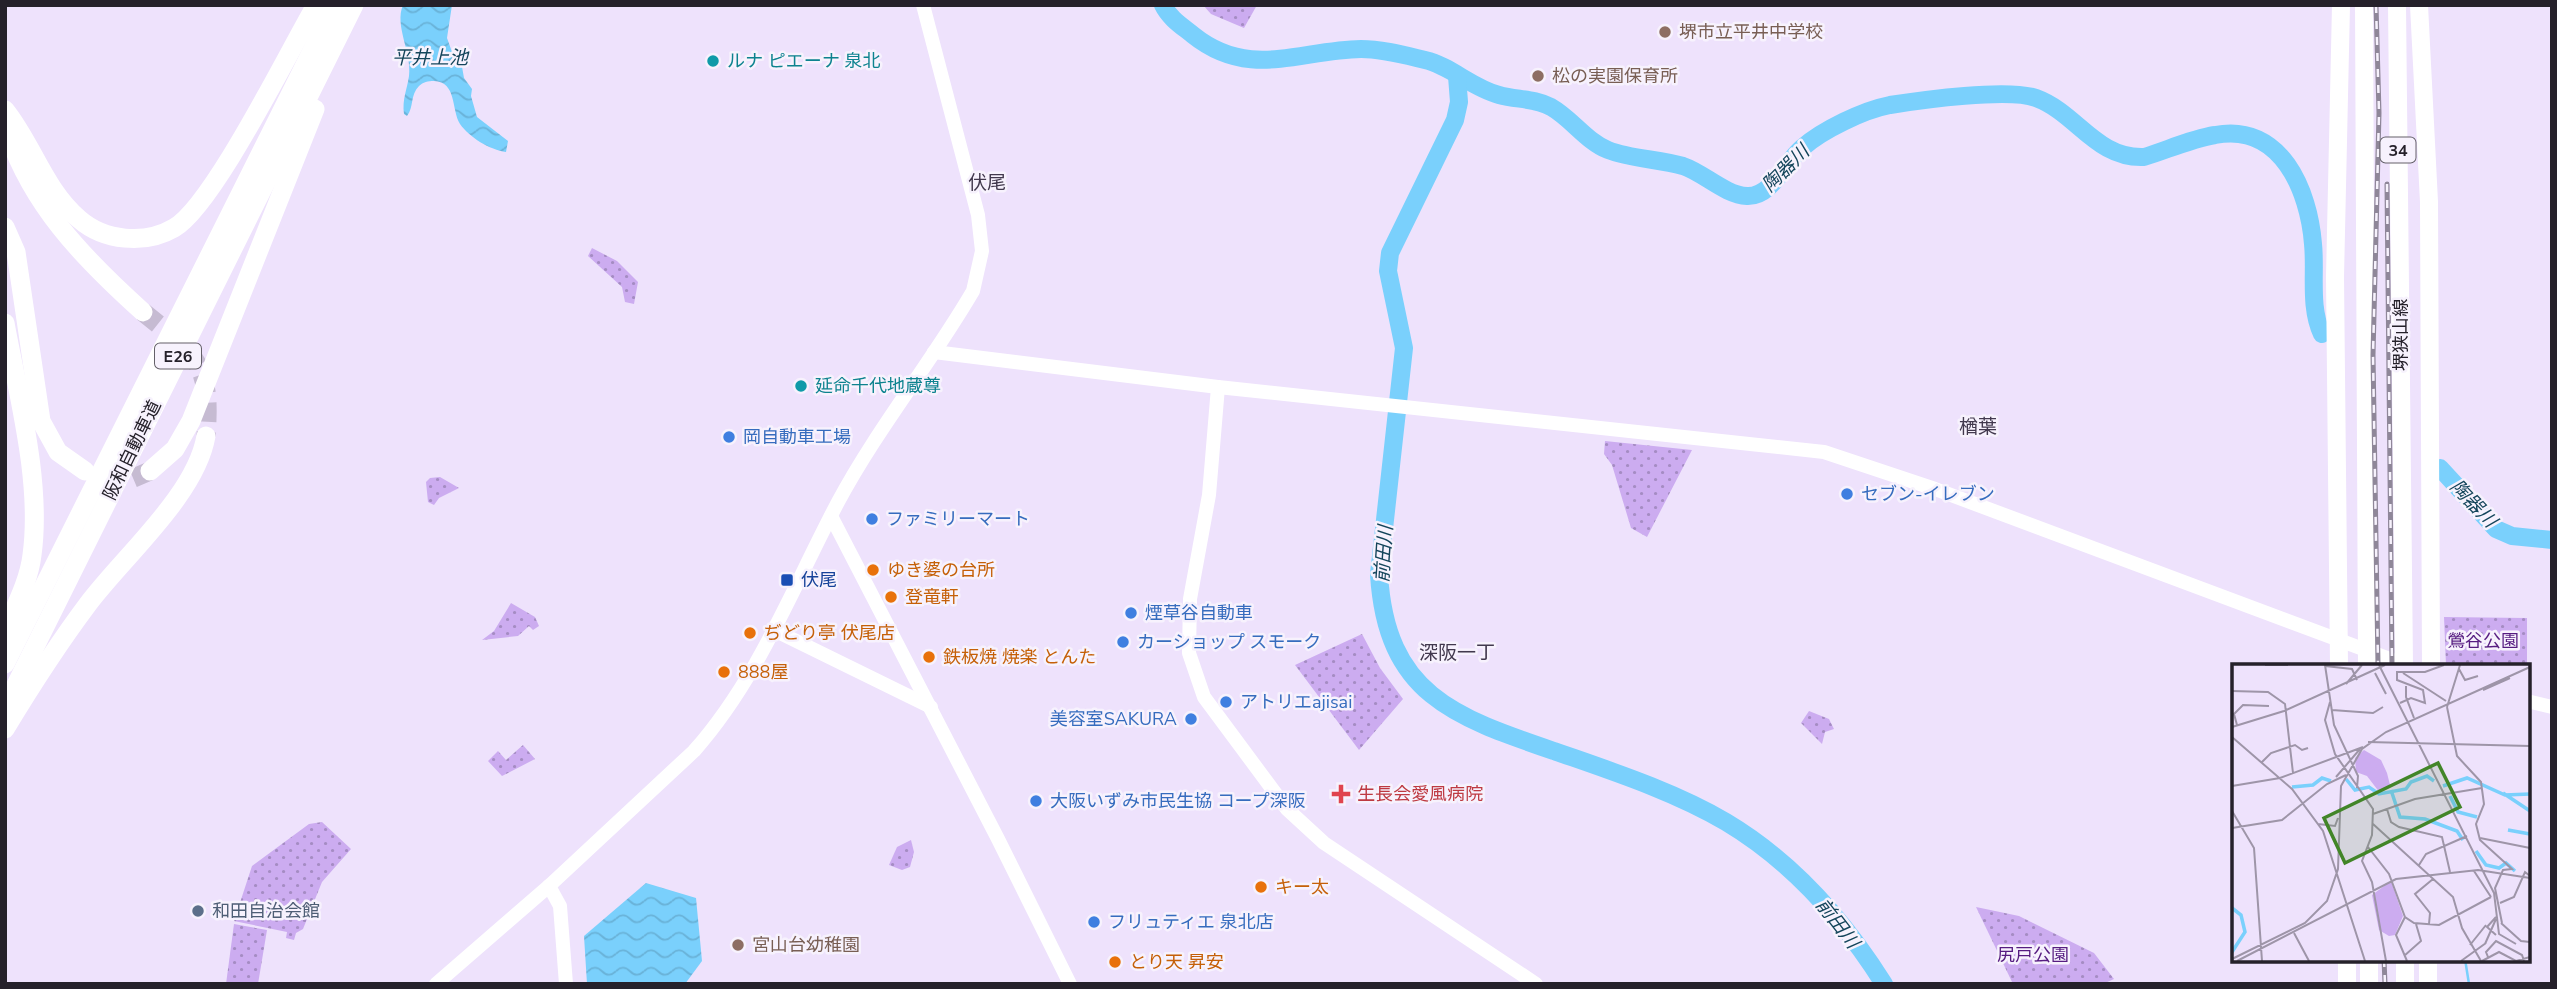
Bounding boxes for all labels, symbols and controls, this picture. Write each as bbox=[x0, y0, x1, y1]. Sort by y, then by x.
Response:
place label: 堺市立平井中学校 bbox=[1679, 20, 1823, 44]
marker: 堺市立平井中学校 bbox=[1657, 24, 1673, 40]
water label: 平井上池 bbox=[392, 45, 470, 71]
place label: ルナ ピエーナ 泉北 bbox=[727, 49, 880, 73]
marker: ルナ ピエーナ 泉北 bbox=[705, 53, 721, 69]
place label: 松の実園保育所 bbox=[1552, 64, 1678, 88]
marker: 松の実園保育所 bbox=[1530, 68, 1546, 84]
water label: 陶器川 bbox=[1756, 138, 1816, 198]
road number: 34 bbox=[2380, 138, 2416, 162]
district label: 伏尾 bbox=[968, 170, 1006, 196]
street label: 堺狭山線 bbox=[2389, 299, 2413, 371]
road number: E26 bbox=[155, 344, 201, 368]
place label: 延命千代地蔵尊 bbox=[815, 374, 941, 398]
marker: 延命千代地蔵尊 bbox=[793, 378, 809, 394]
street label: 阪和自動車道 bbox=[98, 396, 166, 504]
district label: 楢葉 bbox=[1959, 414, 1997, 440]
place label: 岡自動車工場 bbox=[743, 425, 851, 449]
marker: 岡自動車工場 bbox=[721, 429, 737, 445]
water label: 陶器川 bbox=[2444, 474, 2504, 535]
place label: セブン-イレブン bbox=[1861, 482, 1995, 506]
marker: セブン-イレブン bbox=[1839, 486, 1855, 502]
place label: ファミリーマート bbox=[886, 507, 1030, 531]
marker: ファミリーマート bbox=[864, 511, 880, 527]
water label: 前田川 bbox=[1369, 523, 1399, 583]
place label: ゆき婆の台所 bbox=[887, 558, 995, 582]
marker: ゆき婆の台所 bbox=[865, 562, 881, 578]
place label: 伏尾 bbox=[801, 568, 837, 592]
marker: 伏尾 bbox=[779, 572, 795, 588]
place label: 登竜軒 bbox=[905, 585, 959, 609]
marker: 登竜軒 bbox=[883, 589, 899, 605]
place label: 煙草谷自動車 bbox=[1145, 601, 1253, 625]
marker: 煙草谷自動車 bbox=[1123, 605, 1139, 621]
place label: ぢどり亭 伏尾店 bbox=[764, 621, 895, 645]
marker: ぢどり亭 伏尾店 bbox=[742, 625, 758, 641]
park label: 鶯谷公園 bbox=[2447, 629, 2519, 653]
place label: カーショップ スモーク bbox=[1137, 630, 1321, 654]
marker: カーショップ スモーク bbox=[1115, 634, 1131, 650]
district label: 深阪一丁 bbox=[1419, 640, 1495, 666]
place label: 鉄板焼 焼楽 とんた bbox=[943, 645, 1096, 669]
marker: 鉄板焼 焼楽 とんた bbox=[921, 649, 937, 665]
place label: 888屋 bbox=[738, 660, 788, 684]
marker: 888屋 bbox=[716, 664, 732, 680]
inset map bbox=[2232, 664, 2529, 961]
place label: アトリエajisai bbox=[1240, 690, 1352, 714]
marker: アトリエajisai bbox=[1218, 694, 1234, 710]
place label: 美容室SAKURA bbox=[1050, 707, 1177, 731]
marker: 美容室SAKURA bbox=[1183, 711, 1199, 727]
place label: 生長会愛風病院 bbox=[1357, 782, 1483, 806]
marker: 生長会愛風病院 bbox=[1331, 784, 1351, 804]
place label: 大阪いずみ市民生協 コープ深阪 bbox=[1050, 789, 1306, 813]
marker: 大阪いずみ市民生協 コープ深阪 bbox=[1028, 793, 1044, 809]
place label: キー太 bbox=[1275, 875, 1329, 899]
marker: キー太 bbox=[1253, 879, 1269, 895]
water label: 前田川 bbox=[1809, 893, 1866, 956]
place label: 和田自治会館 bbox=[212, 899, 320, 923]
marker: 和田自治会館 bbox=[190, 903, 206, 919]
place label: フリュティエ 泉北店 bbox=[1108, 910, 1274, 934]
marker: フリュティエ 泉北店 bbox=[1086, 914, 1102, 930]
place label: 宮山台幼稚園 bbox=[752, 933, 860, 957]
marker: 宮山台幼稚園 bbox=[730, 937, 746, 953]
park label: 尻戸公園 bbox=[1997, 943, 2069, 967]
place label: とり天 昇安 bbox=[1129, 950, 1224, 974]
marker: とり天 昇安 bbox=[1107, 954, 1123, 970]

